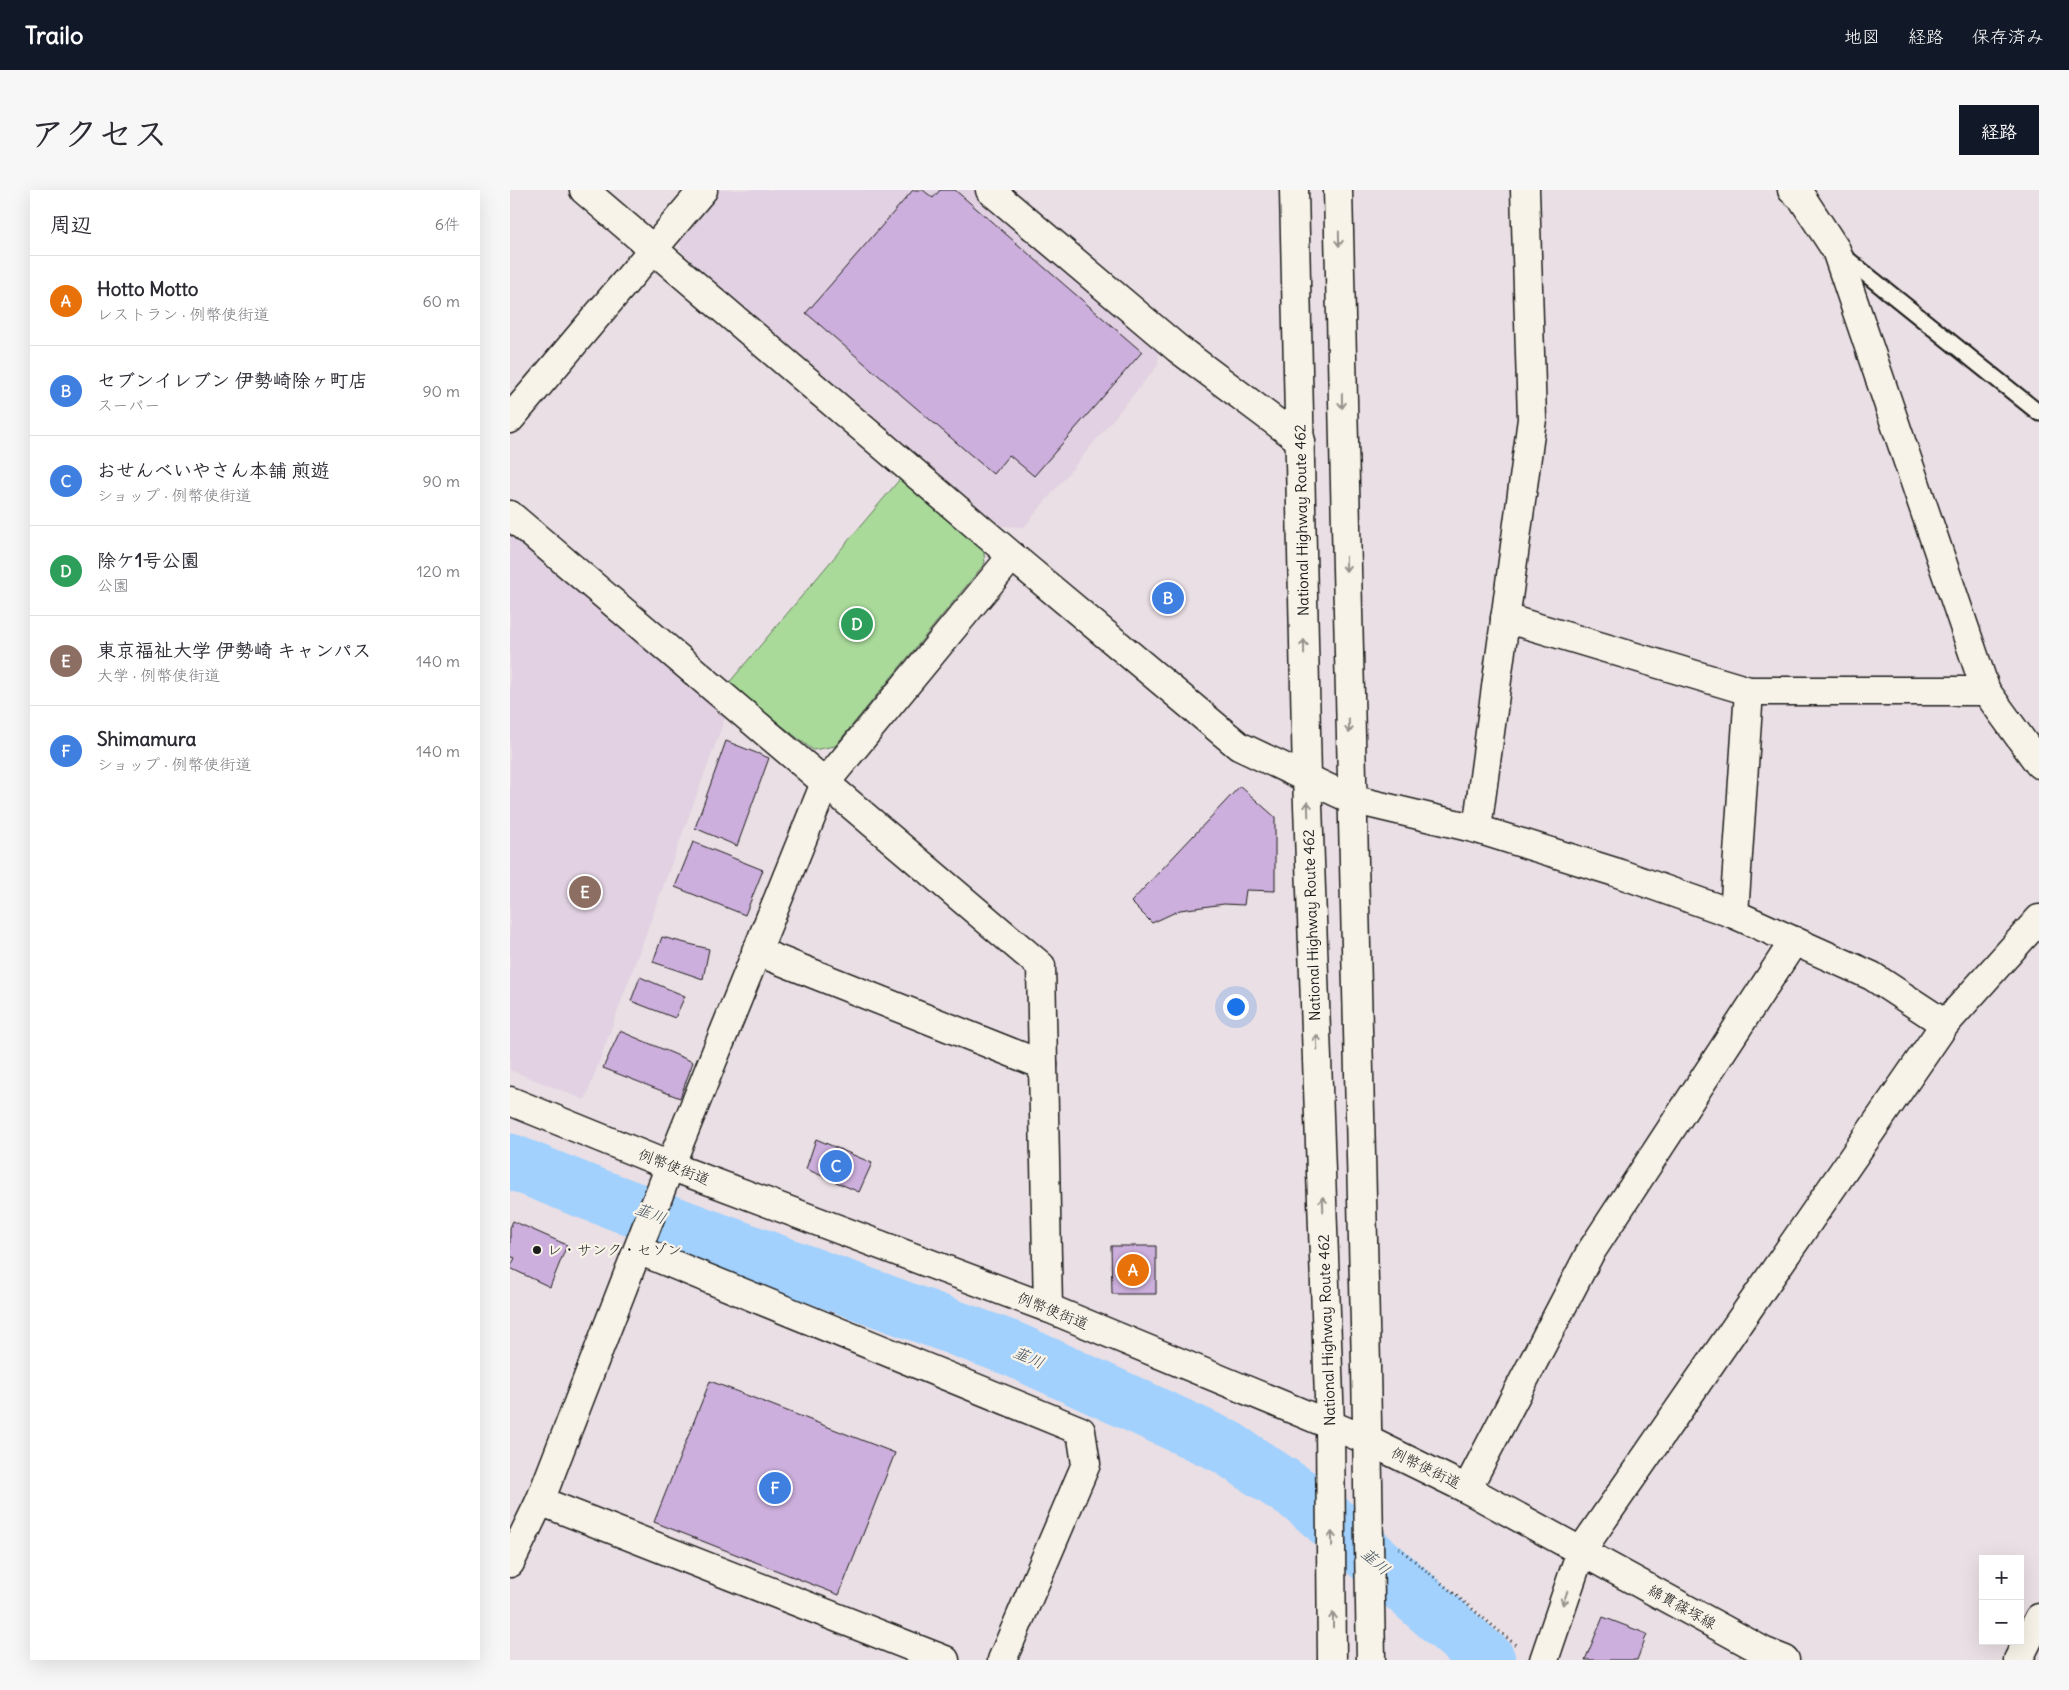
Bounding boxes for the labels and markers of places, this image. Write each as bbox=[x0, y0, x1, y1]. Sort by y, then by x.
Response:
pin: B bbox=[1152, 579, 1184, 617]
pin: D bbox=[841, 605, 873, 643]
pin: E bbox=[569, 873, 601, 911]
pin: C bbox=[820, 1147, 852, 1185]
place label: レ・サンク・セゾン bbox=[547, 1240, 682, 1259]
marker: レ・サンク・セゾン bbox=[531, 1244, 543, 1256]
pin: A bbox=[1117, 1251, 1149, 1289]
pin: F bbox=[759, 1469, 791, 1507]

